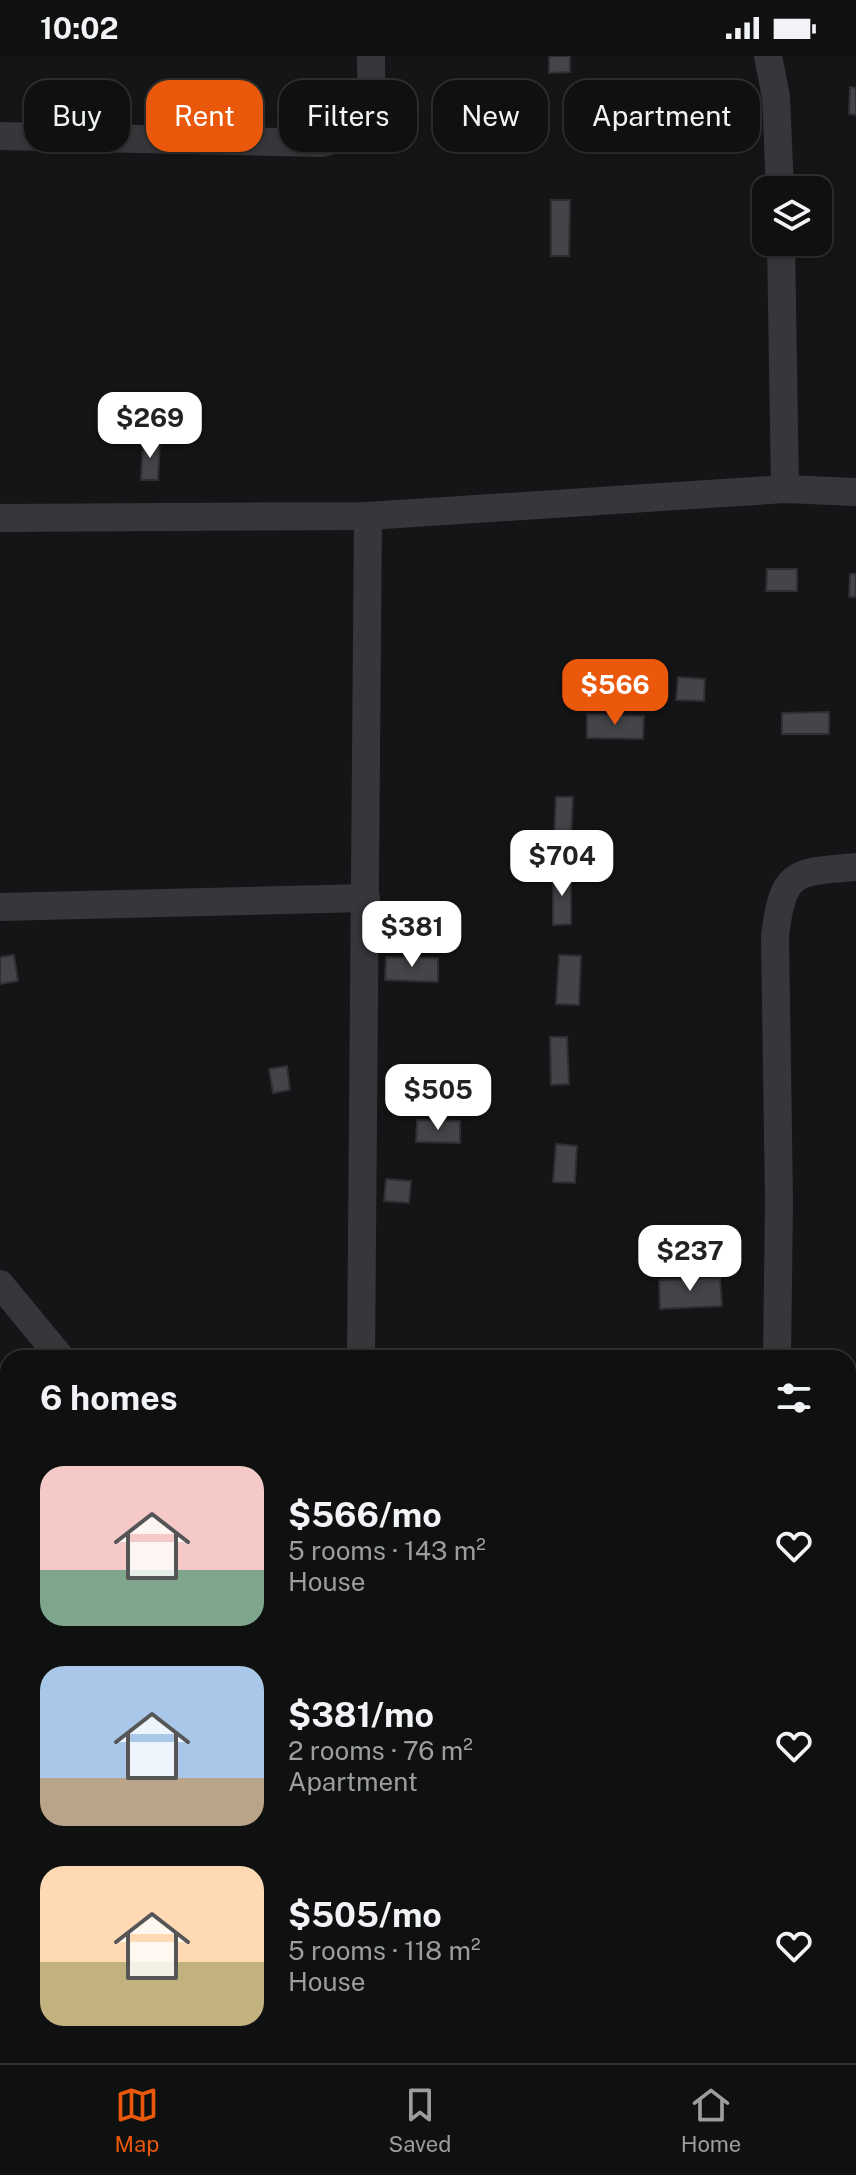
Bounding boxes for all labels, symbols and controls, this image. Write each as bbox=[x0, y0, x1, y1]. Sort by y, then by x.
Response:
text: 10:02 bbox=[40, 10, 119, 46]
chip: Buy bbox=[24, 80, 130, 152]
chip: Rent bbox=[146, 80, 263, 152]
chip: Filters bbox=[279, 80, 417, 152]
chip: New bbox=[433, 80, 548, 152]
chip: Apartment bbox=[564, 80, 760, 152]
map controls bbox=[752, 176, 832, 256]
button: layers bbox=[752, 176, 832, 256]
pin: $269 bbox=[103, 392, 197, 460]
text: $269 bbox=[116, 402, 184, 433]
pin: $566 bbox=[568, 659, 662, 727]
text: $566 bbox=[580, 669, 650, 700]
pin: $704 bbox=[515, 830, 609, 898]
text: $704 bbox=[528, 840, 596, 871]
pin: $381 bbox=[365, 901, 459, 969]
text: $381 bbox=[380, 911, 444, 942]
pin: $505 bbox=[391, 1064, 485, 1132]
text: $505 bbox=[403, 1074, 473, 1105]
pin: $237 bbox=[643, 1225, 737, 1293]
text: $237 bbox=[656, 1235, 724, 1266]
icon: filters bbox=[772, 1376, 816, 1420]
text: 6 homes bbox=[40, 1378, 178, 1418]
text: $566/mo bbox=[288, 1495, 442, 1535]
icon: home bbox=[104, 1498, 200, 1594]
icon: heart bbox=[772, 1524, 816, 1568]
text: 5 rooms · 143 m² bbox=[288, 1535, 486, 1566]
text: House bbox=[288, 1566, 365, 1597]
text: $381/mo bbox=[288, 1695, 434, 1735]
icon: home bbox=[104, 1698, 200, 1794]
icon: heart bbox=[772, 1724, 816, 1768]
text: 2 rooms · 76 m² bbox=[288, 1735, 473, 1766]
text: Apartment bbox=[288, 1766, 418, 1797]
text: $505/mo bbox=[288, 1895, 442, 1935]
icon: home bbox=[104, 1898, 200, 1994]
icon: heart bbox=[772, 1924, 816, 1968]
text: 5 rooms · 118 m² bbox=[288, 1935, 481, 1966]
text: House bbox=[288, 1966, 365, 1997]
tab: Map bbox=[115, 2083, 159, 2157]
tab: Saved bbox=[389, 2083, 451, 2157]
tab: Home bbox=[681, 2083, 741, 2157]

